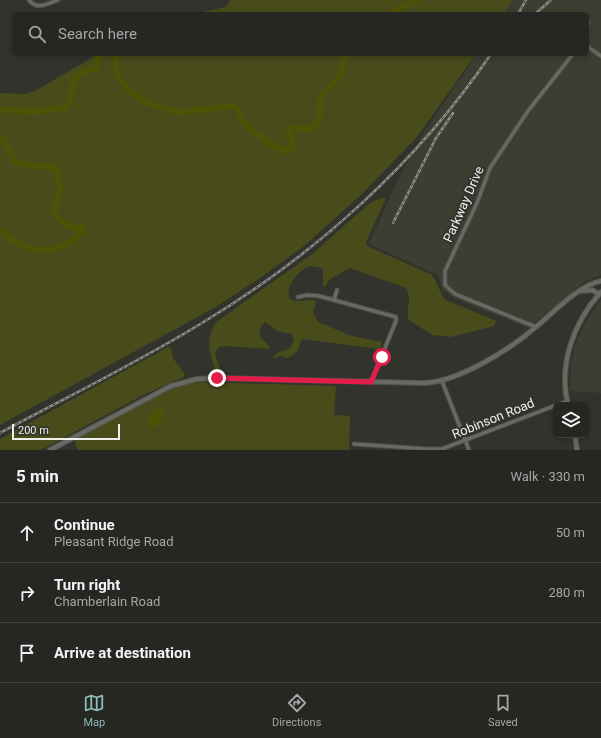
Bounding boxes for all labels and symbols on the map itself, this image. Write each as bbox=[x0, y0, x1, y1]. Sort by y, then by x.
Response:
street label: Parkway Drive bbox=[440, 164, 487, 244]
route start bbox=[373, 348, 391, 366]
route end bbox=[208, 369, 226, 387]
street label: Robinson Road bbox=[450, 395, 537, 442]
scale bar bbox=[12, 422, 120, 441]

